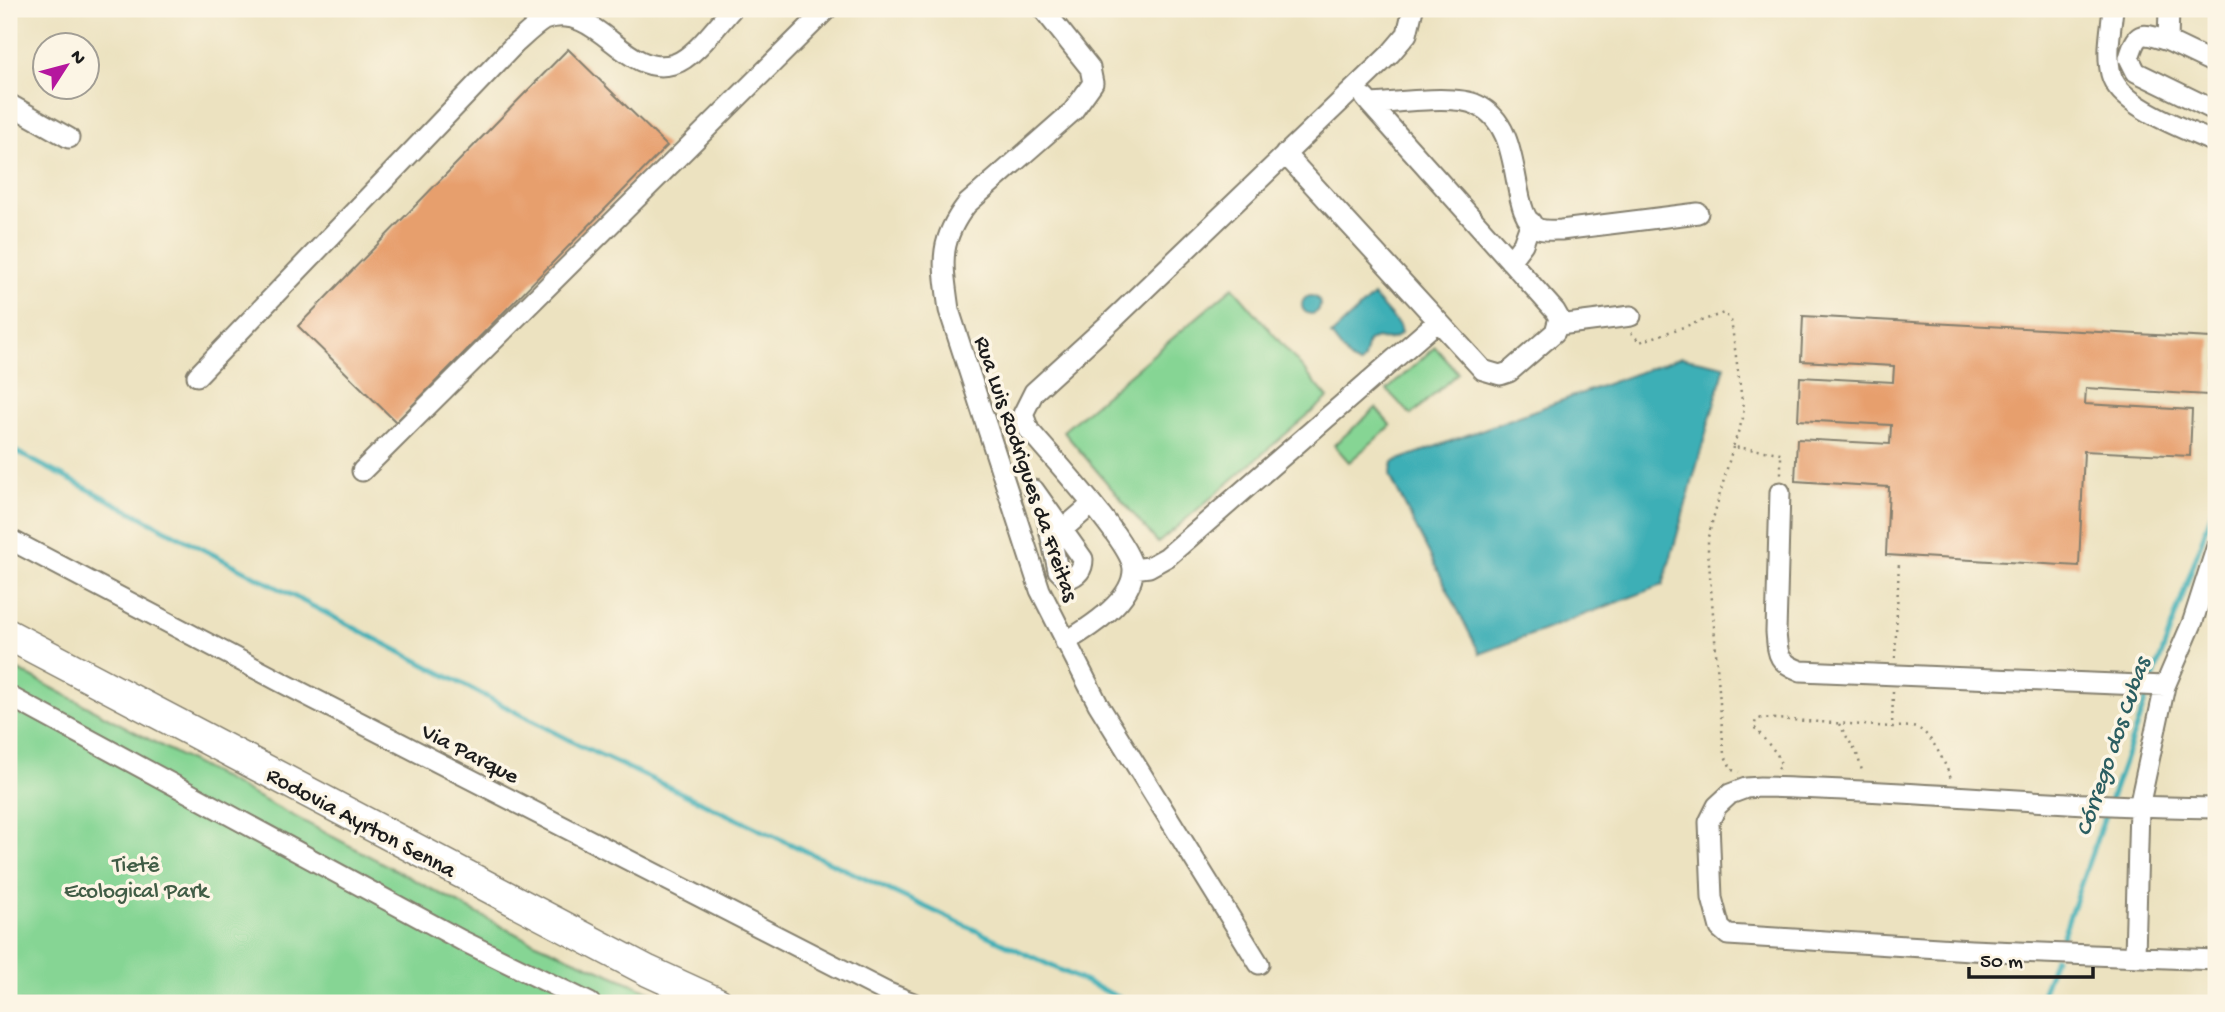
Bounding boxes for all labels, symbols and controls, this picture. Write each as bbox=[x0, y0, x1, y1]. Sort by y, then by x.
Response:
north arrow bbox=[32, 32, 102, 102]
text: N bbox=[64, 46, 90, 70]
street label: Rua Luis Rodrigues da Freitas bbox=[967, 333, 1083, 606]
water label: Córrego dos Cubas bbox=[2070, 652, 2159, 840]
street label: Via Parque bbox=[415, 719, 524, 792]
street label: Rodovia Ayrton Senna bbox=[261, 763, 461, 886]
park label: Tietê Ecological Park bbox=[64, 853, 211, 906]
scale bar bbox=[1969, 935, 2094, 979]
text: 50 m bbox=[1980, 951, 2023, 976]

